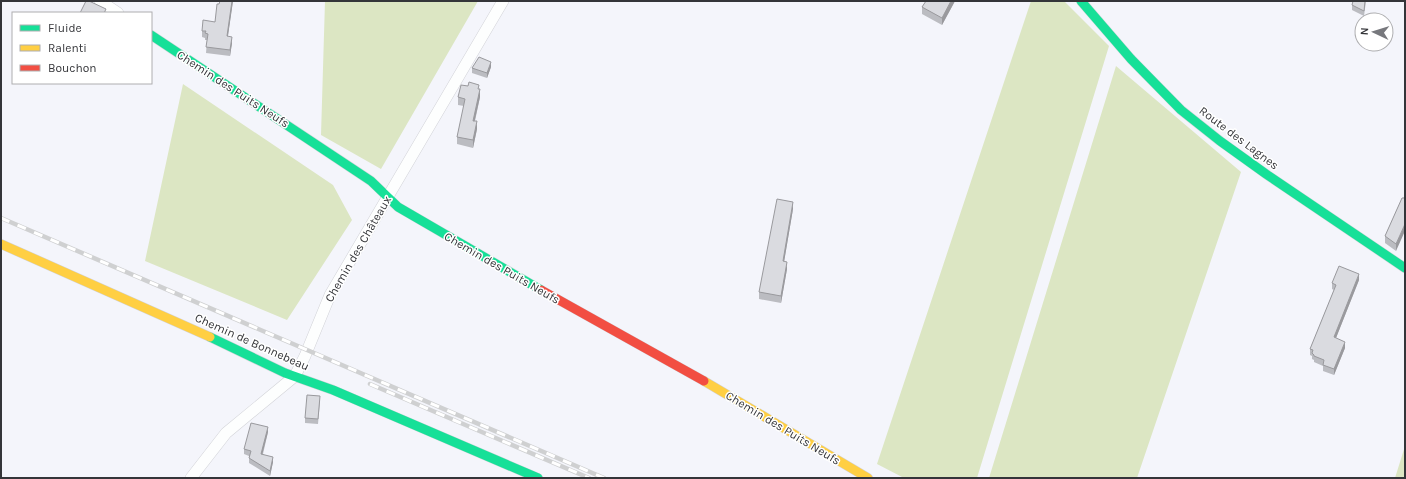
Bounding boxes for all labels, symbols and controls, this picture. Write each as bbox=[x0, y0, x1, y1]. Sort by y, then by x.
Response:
legend bbox=[12, 12, 152, 84]
north arrow bbox=[1354, 12, 1394, 52]
text: Fluide bbox=[48, 21, 82, 35]
text: N bbox=[1358, 27, 1371, 36]
text: Ralenti bbox=[48, 41, 87, 55]
street label: Chemin des Puits Neufs bbox=[174, 47, 292, 131]
text: Bouchon bbox=[48, 61, 97, 75]
street label: Route des Lagnes bbox=[1197, 104, 1281, 172]
street label: Chemin des Châteaux bbox=[322, 194, 394, 304]
street label: Chemin des Puits Neufs bbox=[442, 229, 562, 307]
street label: Chemin de Bonnebeau bbox=[193, 310, 311, 374]
street label: Chemin des Puits Neufs bbox=[723, 388, 843, 468]

